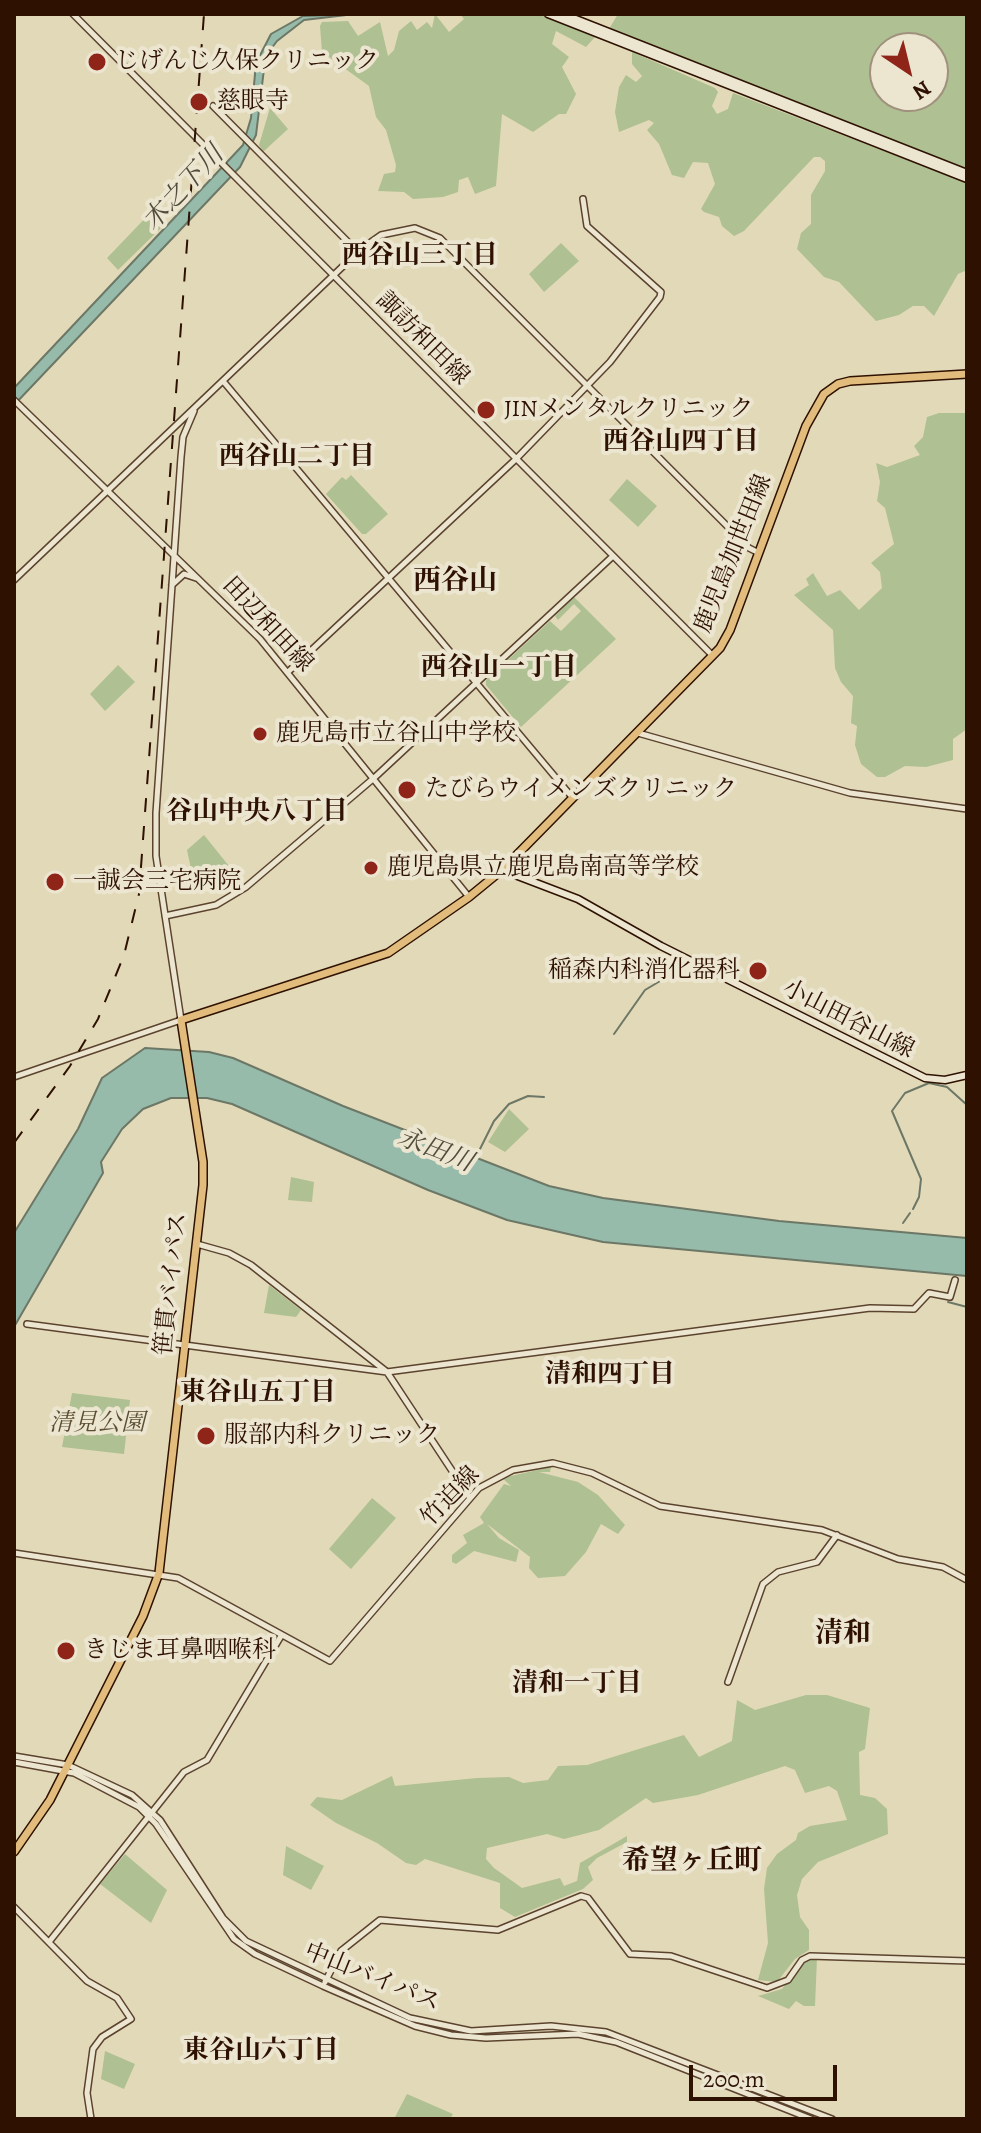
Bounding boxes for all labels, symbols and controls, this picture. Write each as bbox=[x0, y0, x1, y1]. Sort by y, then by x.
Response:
north arrow bbox=[869, 32, 949, 112]
place label: じげんじ久保クリニック bbox=[115, 48, 379, 76]
marker: じげんじ久保クリニック bbox=[86, 51, 108, 73]
text: N bbox=[906, 73, 937, 107]
place label: 慈眼寺 bbox=[217, 88, 289, 116]
marker: 慈眼寺 bbox=[188, 91, 210, 113]
water label: 木之下川 bbox=[137, 140, 231, 238]
district label: 西谷山三丁目 bbox=[342, 241, 498, 273]
street label: 諏訪和田線 bbox=[369, 286, 475, 392]
place label: JINメンタルクリニック bbox=[504, 396, 753, 424]
marker: JINメンタルクリニック bbox=[475, 399, 497, 421]
district label: 西谷山四丁目 bbox=[603, 427, 759, 459]
district label: 西谷山二丁目 bbox=[219, 442, 375, 474]
street label: 鹿児島加世田線 bbox=[689, 471, 779, 637]
district label: 西谷山 bbox=[413, 565, 497, 599]
street label: 田辺和田線 bbox=[216, 571, 318, 679]
district label: 西谷山一丁目 bbox=[421, 653, 577, 685]
place label: 鹿児島市立谷山中学校 bbox=[276, 720, 516, 748]
marker: 鹿児島市立谷山中学校 bbox=[251, 725, 269, 743]
place label: たびらウイメンズクリニック bbox=[425, 776, 737, 804]
marker: たびらウイメンズクリニック bbox=[396, 779, 418, 801]
district label: 谷山中央八丁目 bbox=[166, 797, 348, 829]
place label: 鹿児島県立鹿児島南高等学校 bbox=[387, 854, 699, 882]
marker: 鹿児島県立鹿児島南高等学校 bbox=[362, 859, 380, 877]
place label: 一誠会三宅病院 bbox=[73, 868, 241, 896]
marker: 一誠会三宅病院 bbox=[44, 871, 66, 893]
place label: 稲森内科消化器科 bbox=[548, 957, 740, 985]
marker: 稲森内科消化器科 bbox=[747, 960, 769, 982]
street label: 小山田谷山線 bbox=[777, 974, 919, 1066]
water label: 永田川 bbox=[393, 1122, 477, 1180]
street label: 笹貫バイパス bbox=[150, 1211, 194, 1357]
district label: 清和四丁目 bbox=[545, 1360, 675, 1392]
district label: 東谷山五丁目 bbox=[180, 1378, 336, 1410]
park label: 清見公園 bbox=[49, 1410, 145, 1438]
place label: 服部内科クリニック bbox=[224, 1422, 440, 1450]
marker: 服部内科クリニック bbox=[195, 1425, 217, 1447]
street label: 竹迫線 bbox=[416, 1461, 486, 1533]
district label: 清和 bbox=[815, 1618, 871, 1652]
place label: きじま耳鼻咽喉科 bbox=[84, 1637, 276, 1665]
marker: きじま耳鼻咽喉科 bbox=[55, 1640, 77, 1662]
district label: 清和一丁目 bbox=[512, 1669, 642, 1701]
district label: 希望ヶ丘町 bbox=[622, 1845, 762, 1879]
street label: 中山バイパス bbox=[300, 1938, 444, 2018]
district label: 東谷山六丁目 bbox=[183, 2036, 339, 2068]
scale bar bbox=[693, 2049, 841, 2099]
text: 200 m bbox=[703, 2063, 765, 2095]

